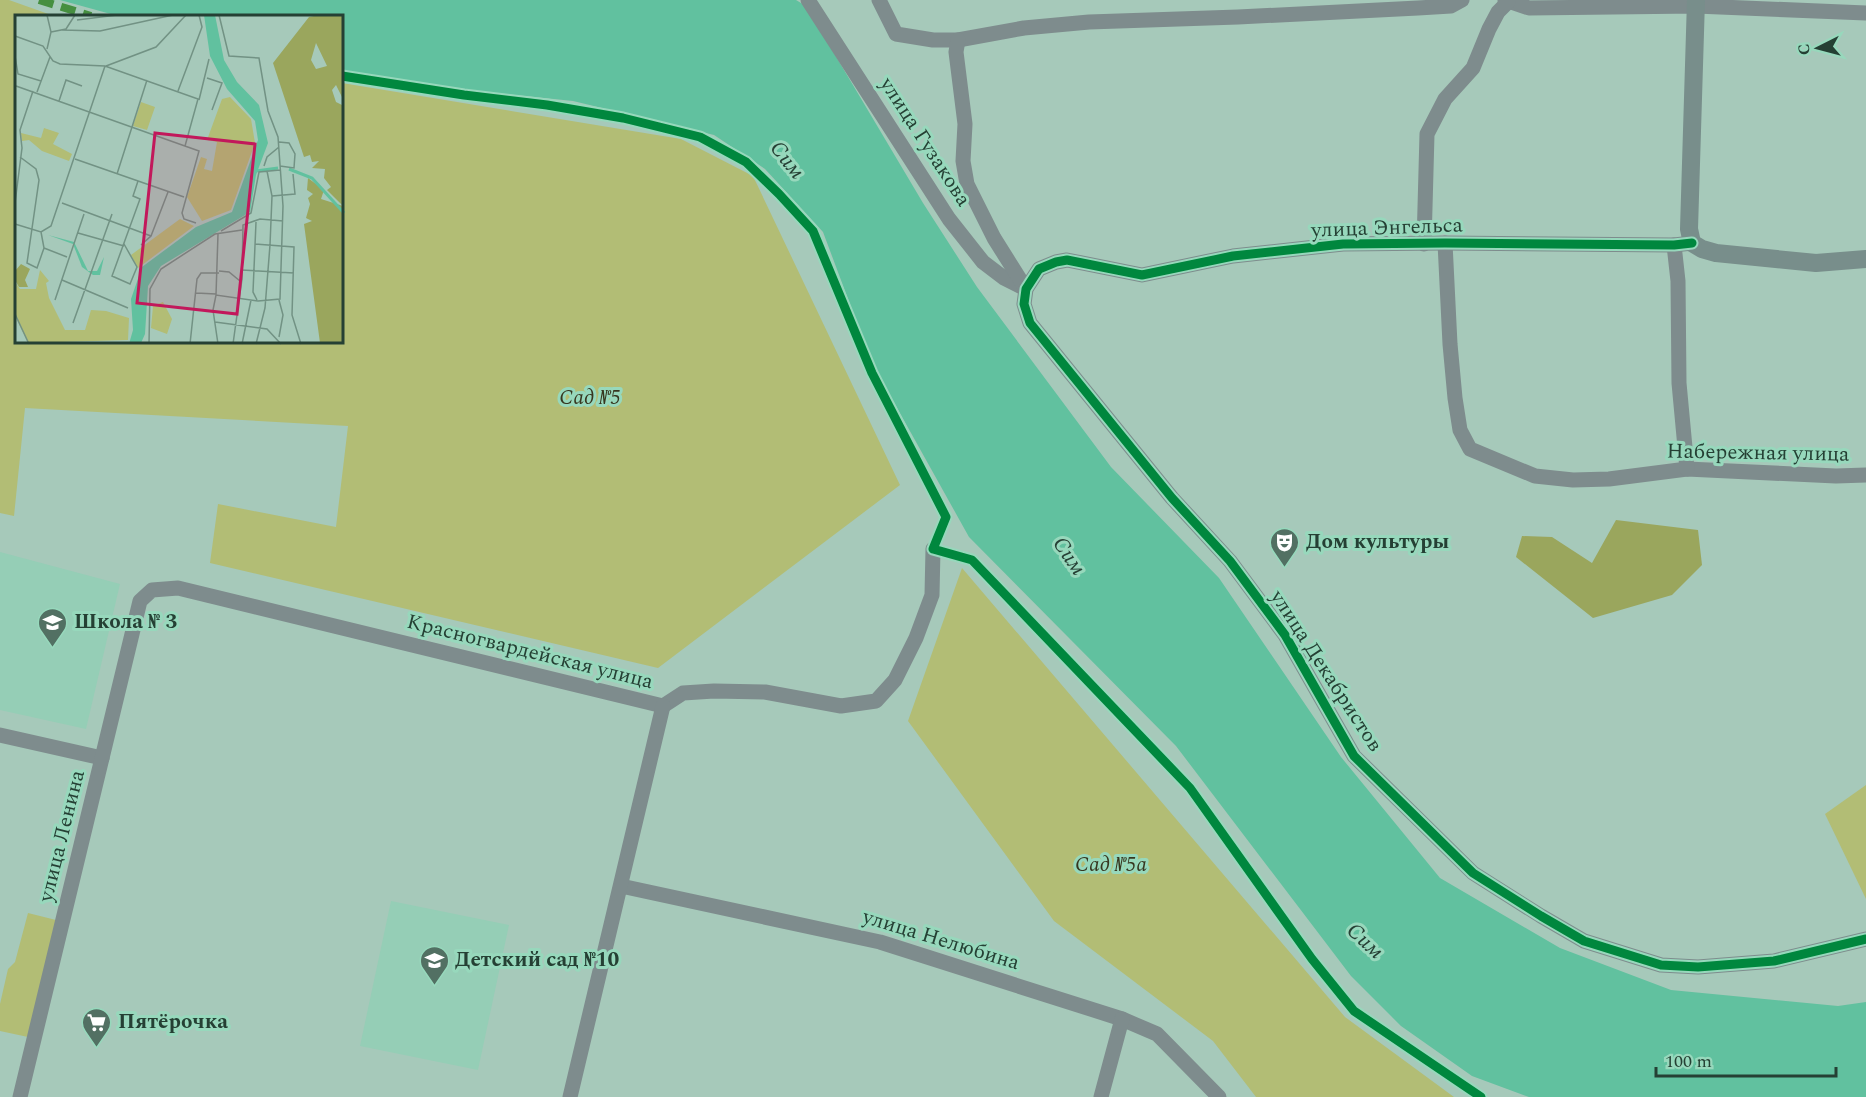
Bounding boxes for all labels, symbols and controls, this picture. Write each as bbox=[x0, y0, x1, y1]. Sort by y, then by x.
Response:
inset map bbox=[15, 15, 344, 344]
north arrow bbox=[1788, 18, 1848, 78]
text: С bbox=[1792, 43, 1817, 56]
street label: улица Гузакова bbox=[871, 70, 979, 214]
water label: Сим bbox=[761, 134, 813, 186]
street label: улица Энгельса bbox=[1310, 209, 1464, 247]
park label: Сад №5 bbox=[559, 382, 621, 414]
street label: Набережная улица bbox=[1666, 435, 1850, 471]
theatre icon: Дом культуры bbox=[1269, 526, 1301, 568]
place label: Дом культуры bbox=[1306, 526, 1449, 558]
water label: Сим bbox=[1044, 530, 1094, 582]
street label: улица Декабристов bbox=[1261, 583, 1390, 758]
school or university icon: Школа № 3 bbox=[37, 606, 69, 648]
place label: Школа № 3 bbox=[74, 606, 177, 638]
street label: Красногвардейская улица bbox=[403, 606, 657, 698]
street label: улица Ленина bbox=[30, 766, 94, 906]
park label: Сад №5а bbox=[1075, 849, 1147, 881]
street label: улица Нелюбина bbox=[858, 901, 1024, 979]
water label: Сим bbox=[1339, 915, 1391, 967]
school or university icon: Детский сад №10 bbox=[418, 944, 450, 986]
place label: Детский сад №10 bbox=[455, 944, 619, 976]
supermarket icon: Пятёрочка bbox=[81, 1006, 113, 1048]
place label: Пятёрочка bbox=[118, 1006, 228, 1038]
scale bar bbox=[1656, 1040, 1836, 1078]
text: 100 m bbox=[1665, 1048, 1712, 1075]

